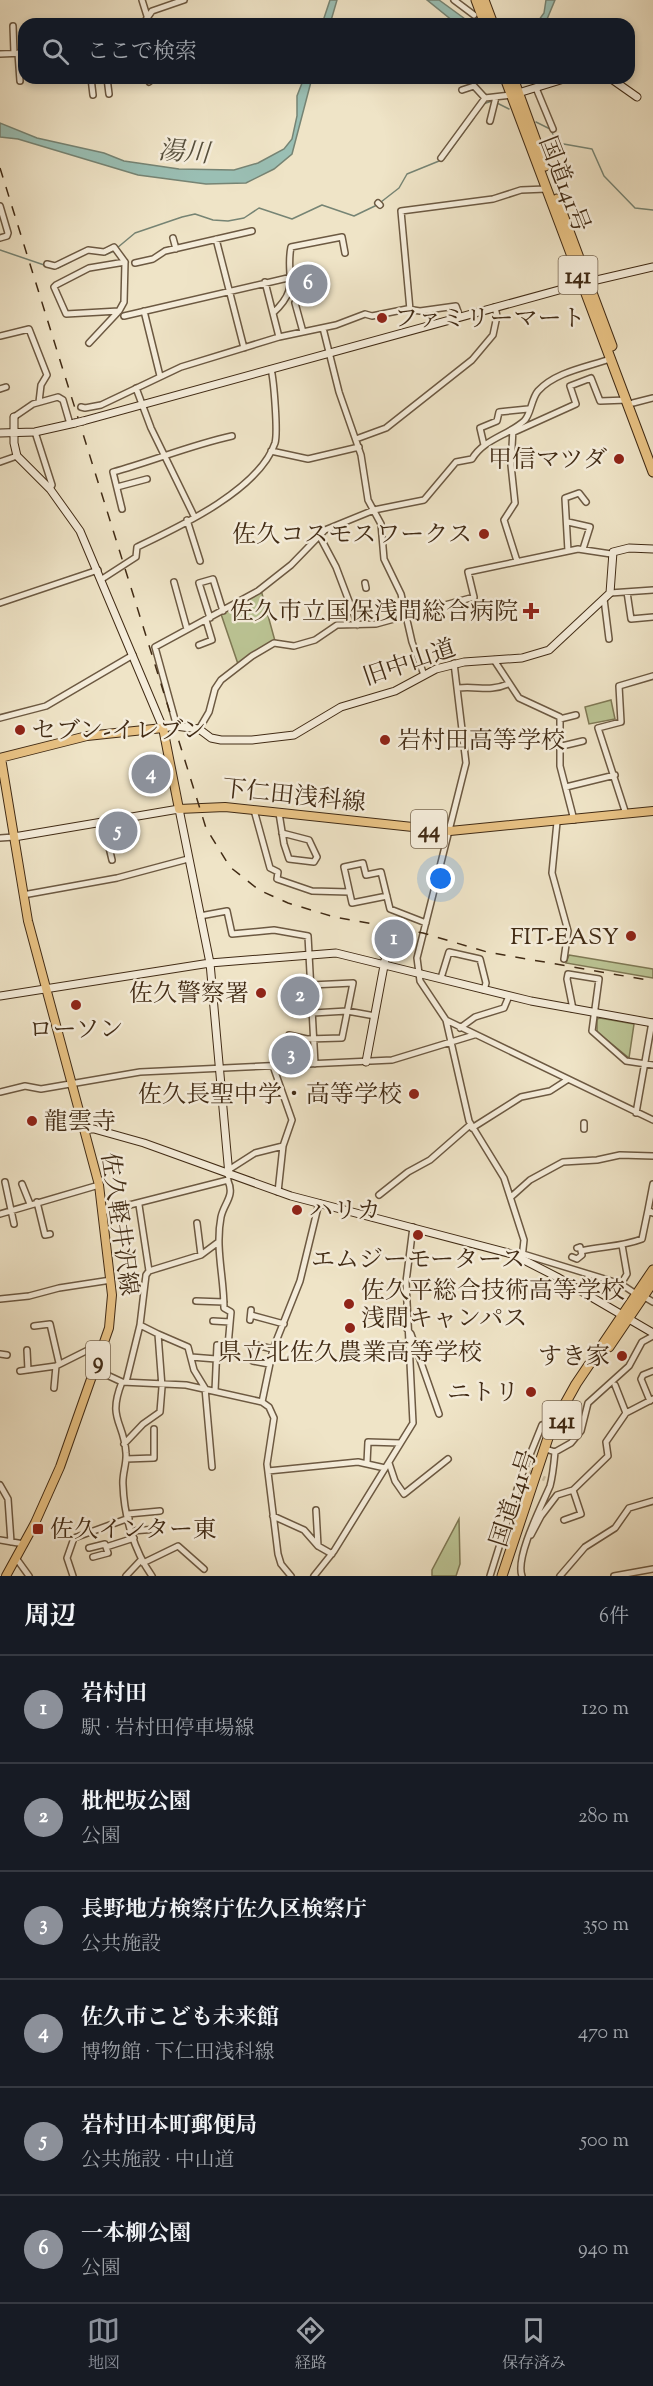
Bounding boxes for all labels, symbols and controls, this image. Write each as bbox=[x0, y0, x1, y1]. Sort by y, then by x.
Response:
search box bbox=[18, 18, 635, 84]
icon: search bbox=[39, 35, 72, 68]
text: ここで検索 bbox=[87, 37, 197, 69]
street label: 国道141号 bbox=[529, 132, 597, 238]
water label: 湯川 bbox=[157, 133, 214, 174]
road number: 141 bbox=[558, 256, 598, 294]
pin: 6 bbox=[288, 262, 328, 306]
place label: ファミリーマート bbox=[394, 303, 586, 337]
marker: ファミリーマート bbox=[375, 311, 389, 325]
place label: 甲信マツダ bbox=[488, 444, 607, 478]
marker: 甲信マツダ bbox=[612, 452, 626, 466]
place label: 佐久コスモスワークス bbox=[232, 519, 472, 553]
marker: 佐久コスモスワークス bbox=[477, 527, 491, 541]
place label: 佐久市立国保浅間総合病院 bbox=[230, 596, 518, 630]
marker: 佐久市立国保浅間総合病院 bbox=[522, 602, 540, 620]
street label: 旧中山道 bbox=[359, 632, 461, 696]
place label: セブン-イレブン bbox=[32, 715, 206, 749]
marker: セブン-イレブン bbox=[13, 723, 27, 737]
place label: 岩村田高等学校 bbox=[397, 725, 565, 759]
marker: 岩村田高等学校 bbox=[378, 733, 392, 747]
pin: 4 bbox=[132, 752, 170, 796]
street label: 下仁田浅科線 bbox=[220, 773, 367, 821]
pin: 5 bbox=[98, 808, 138, 854]
road number: 44 bbox=[411, 810, 447, 848]
your location bbox=[426, 864, 455, 893]
pin: 1 bbox=[374, 916, 414, 962]
place label: FIT-EASY bbox=[510, 921, 619, 955]
marker: FIT-EASY bbox=[624, 929, 638, 943]
pin: 2 bbox=[280, 974, 320, 1018]
place label: 佐久警察署 bbox=[129, 978, 249, 1012]
marker: 佐久警察署 bbox=[254, 986, 268, 1000]
marker: ローソン bbox=[69, 998, 83, 1012]
place label: ローソン bbox=[28, 1014, 124, 1048]
pin: 3 bbox=[272, 1032, 310, 1078]
place label: 佐久長聖中学・高等学校 bbox=[138, 1079, 402, 1113]
marker: 佐久長聖中学・高等学校 bbox=[407, 1087, 421, 1101]
place label: 龍雲寺 bbox=[44, 1106, 116, 1140]
marker: 龍雲寺 bbox=[25, 1114, 39, 1128]
street label: 佐久軽井沢線 bbox=[91, 1151, 145, 1298]
place label: ハリカ bbox=[309, 1195, 381, 1229]
marker: ハリカ bbox=[290, 1203, 304, 1217]
marker: エムジーモータース bbox=[411, 1228, 425, 1242]
place label: エムジーモータース bbox=[311, 1244, 525, 1278]
place label: 佐久平総合技術高等学校 浅間キャンパス bbox=[361, 1275, 625, 1337]
marker: 佐久平総合技術高等学校 浅間キャンパス bbox=[342, 1297, 356, 1311]
marker: 県立北佐久農業高等学校 bbox=[343, 1321, 357, 1335]
place label: 県立北佐久農業高等学校 bbox=[218, 1337, 482, 1371]
road number: 9 bbox=[86, 1341, 110, 1379]
place label: すき家 bbox=[538, 1341, 610, 1375]
marker: すき家 bbox=[615, 1349, 629, 1363]
place label: ニトリ bbox=[447, 1377, 519, 1411]
marker: ニトリ bbox=[524, 1385, 538, 1399]
road number: 141 bbox=[542, 1401, 582, 1439]
street label: 国道141号 bbox=[483, 1446, 547, 1552]
place label: 佐久インター東 bbox=[50, 1514, 217, 1548]
marker: 佐久インター東 bbox=[31, 1522, 45, 1536]
text: 周辺 bbox=[24, 1599, 76, 1636]
text: 6件 bbox=[599, 1603, 629, 1632]
text: 岩村田 bbox=[81, 1679, 147, 1711]
text: 1 bbox=[40, 1695, 47, 1724]
text: 120 m bbox=[581, 1695, 629, 1724]
text: 駅 · 岩村田停車場線 bbox=[81, 1715, 255, 1744]
text: 枇杷坂公園 bbox=[81, 1787, 191, 1819]
text: 2 bbox=[39, 1803, 48, 1832]
text: 280 m bbox=[578, 1803, 629, 1832]
text: 公園 bbox=[81, 1823, 121, 1852]
text: 長野地方検察庁佐久区検察庁 bbox=[81, 1895, 367, 1927]
text: 3 bbox=[39, 1911, 48, 1940]
text: 350 m bbox=[583, 1911, 629, 1940]
text: 公共施設 bbox=[81, 1931, 161, 1960]
text: 佐久市こども未来館 bbox=[81, 2003, 279, 2035]
text: 4 bbox=[38, 2019, 49, 2048]
text: 470 m bbox=[578, 2019, 629, 2048]
text: 博物館 · 下仁田浅科線 bbox=[81, 2039, 275, 2068]
text: 岩村田本町郵便局 bbox=[81, 2111, 257, 2143]
text: 5 bbox=[40, 2127, 47, 2156]
text: 500 m bbox=[580, 2127, 629, 2156]
text: 公共施設 · 中山道 bbox=[81, 2147, 235, 2176]
text: 一本柳公園 bbox=[81, 2219, 191, 2251]
text: 6 bbox=[39, 2235, 48, 2264]
text: 940 m bbox=[578, 2235, 629, 2264]
text: 公園 bbox=[81, 2255, 121, 2284]
tab: 地図 bbox=[87, 2314, 120, 2376]
tab: 経路 bbox=[294, 2314, 327, 2376]
tab: 保存済み bbox=[502, 2314, 566, 2376]

